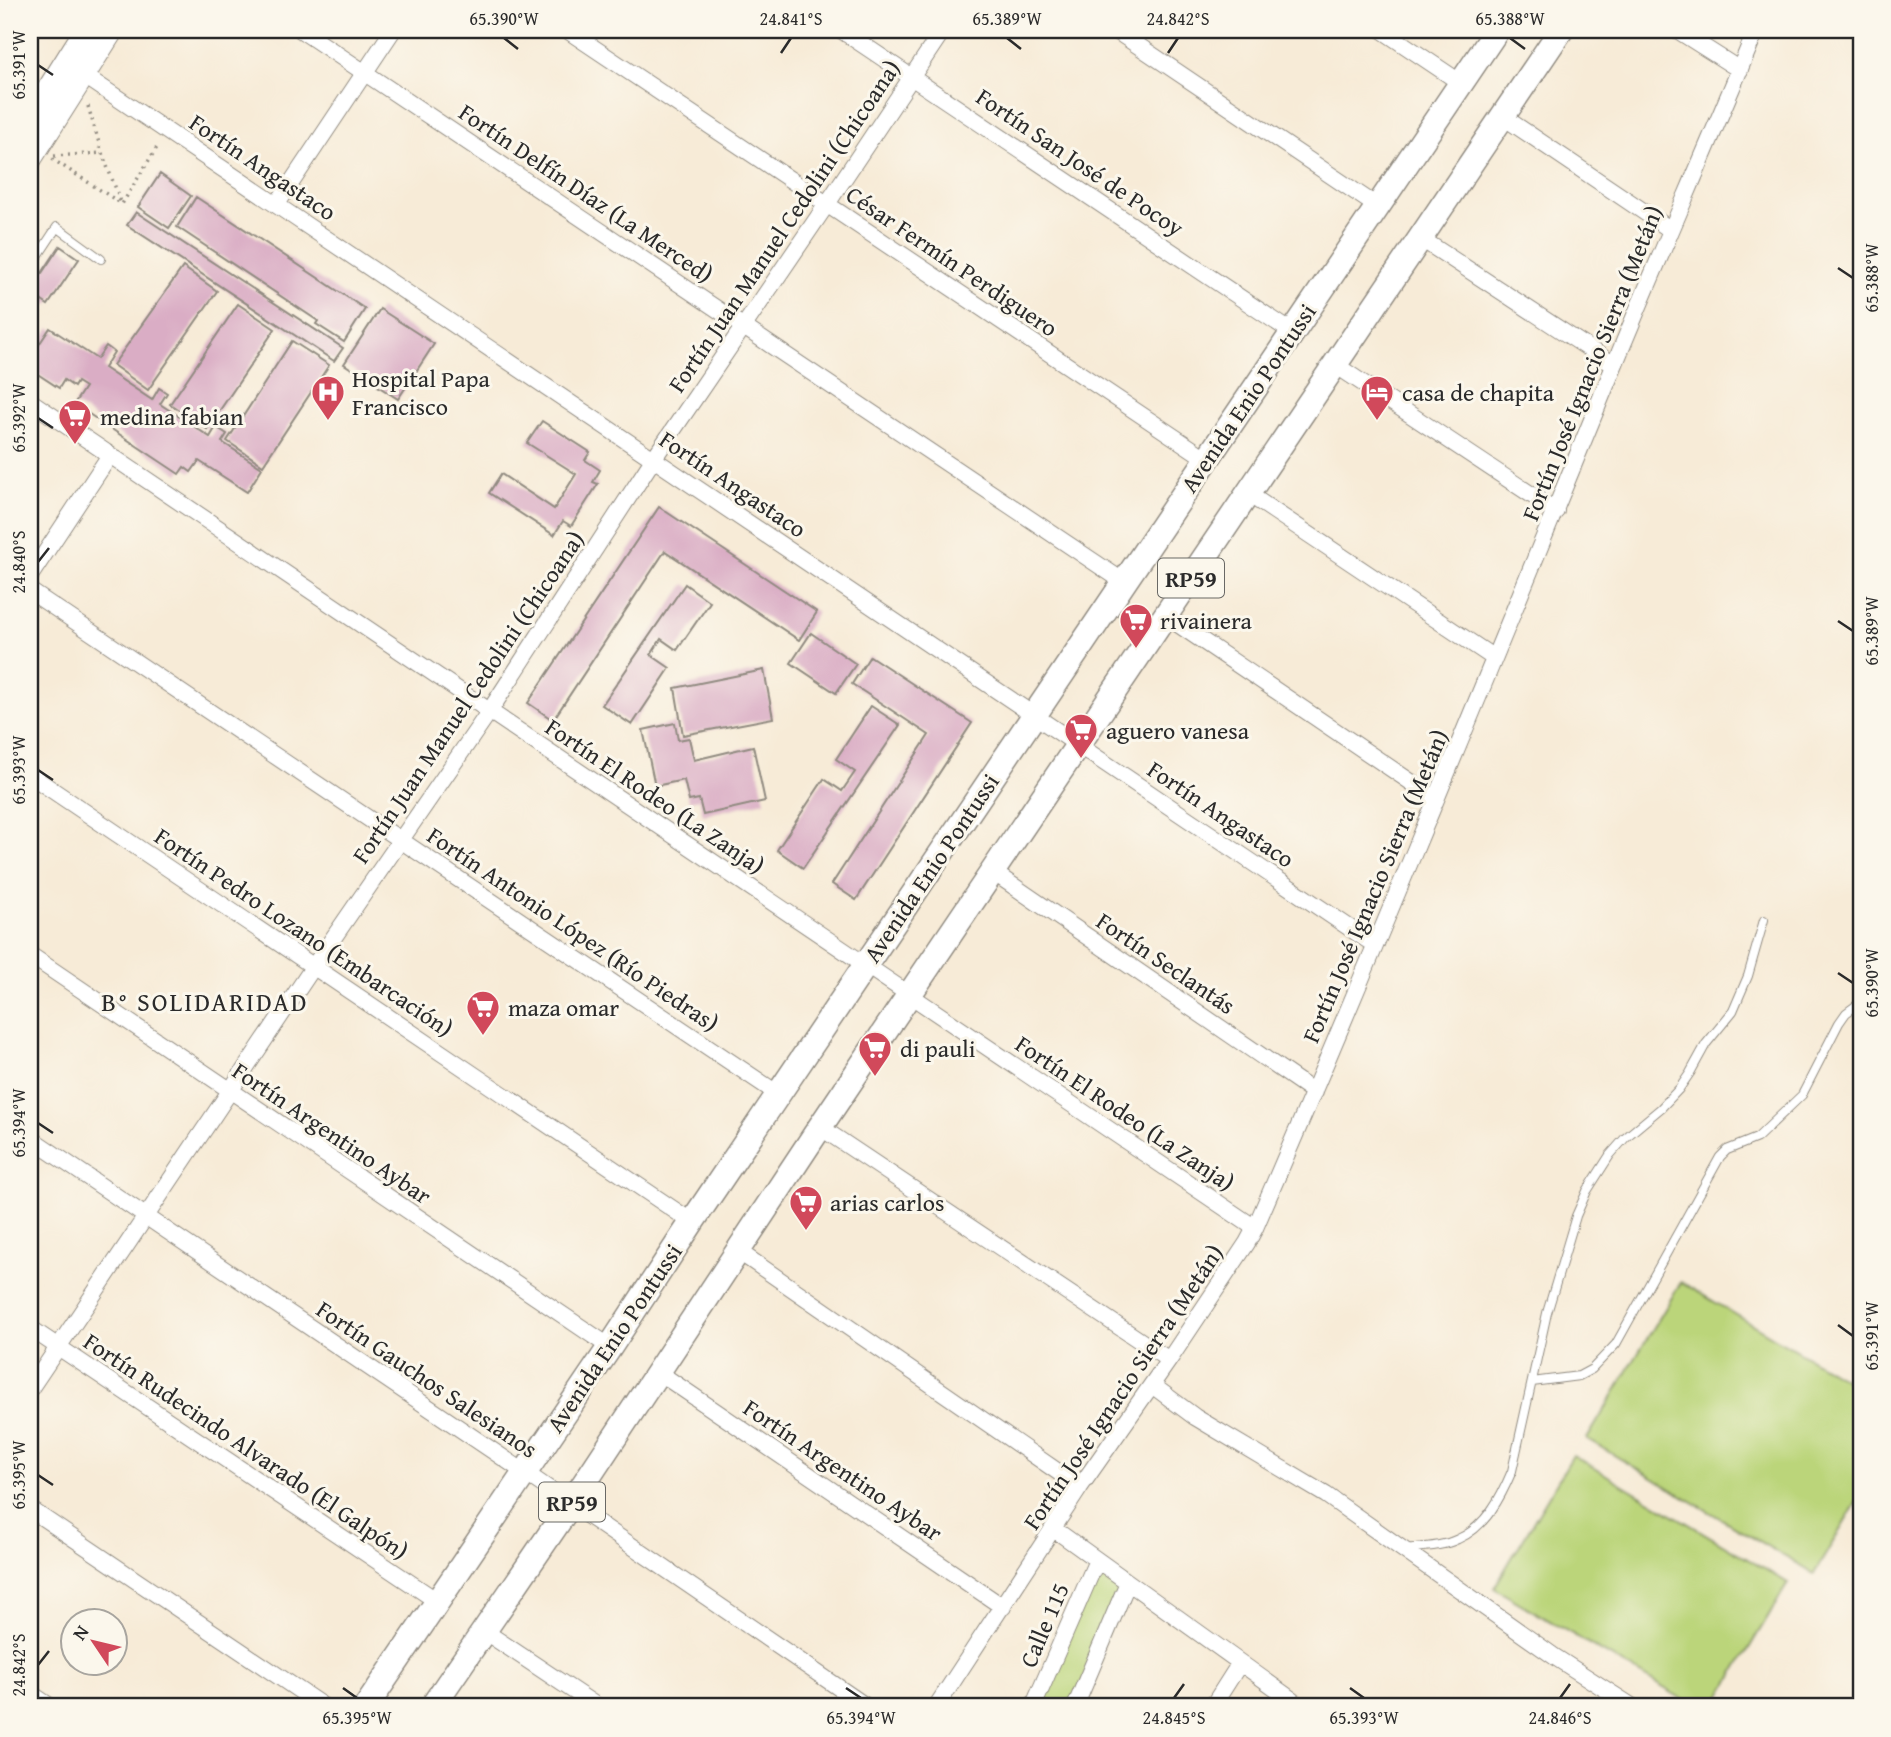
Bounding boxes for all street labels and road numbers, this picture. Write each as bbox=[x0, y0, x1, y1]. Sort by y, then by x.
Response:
street label: Fortín Juan Manuel Cedolini (Chicoana) bbox=[659, 53, 909, 399]
street label: Fortín San José de Pocoy bbox=[969, 79, 1191, 245]
street label: Fortín Delfín Díaz (La Merced) bbox=[452, 95, 720, 291]
street label: Fortín Angastaco bbox=[183, 105, 343, 229]
street label: César Fermín Perdiguero bbox=[839, 177, 1065, 345]
street label: Fortín José Ignacio Sierra (Metán) bbox=[1513, 200, 1671, 526]
street label: Avenida Enio Pontussi bbox=[1172, 296, 1325, 500]
street label: Fortín Angastaco bbox=[653, 422, 813, 546]
street label: Fortín Juan Manuel Cedolini (Chicoana) bbox=[343, 524, 593, 870]
road number: RP59 bbox=[1158, 558, 1224, 598]
street label: Fortín El Rodeo (La Zanja) bbox=[538, 709, 772, 883]
street label: Fortín José Ignacio Sierra (Metán) bbox=[1293, 724, 1457, 1048]
street label: Fortín Angastaco bbox=[1141, 752, 1301, 876]
street label: Avenida Enio Pontussi bbox=[855, 766, 1008, 970]
street label: Fortín Antonio López (Río Piedras) bbox=[420, 818, 726, 1040]
street label: Fortín Pedro Lozano (Embarcación) bbox=[148, 819, 460, 1045]
street label: Fortín Seclantás bbox=[1089, 903, 1243, 1023]
street label: Fortín El Rodeo (La Zanja) bbox=[1008, 1026, 1242, 1200]
street label: Fortín Argentino Aybar bbox=[226, 1053, 439, 1213]
street label: Avenida Enio Pontussi bbox=[538, 1236, 691, 1440]
street label: Fortín José Ignacio Sierra (Metán) bbox=[1014, 1237, 1232, 1537]
street label: Fortín Gauchos Salesianos bbox=[309, 1292, 545, 1466]
street label: Fortín Rudecindo Alvarado (El Galpón) bbox=[77, 1324, 415, 1568]
street label: Fortín Argentino Aybar bbox=[737, 1390, 950, 1550]
road number: RP59 bbox=[539, 1483, 605, 1522]
street label: Calle 115 bbox=[1010, 1577, 1078, 1673]

